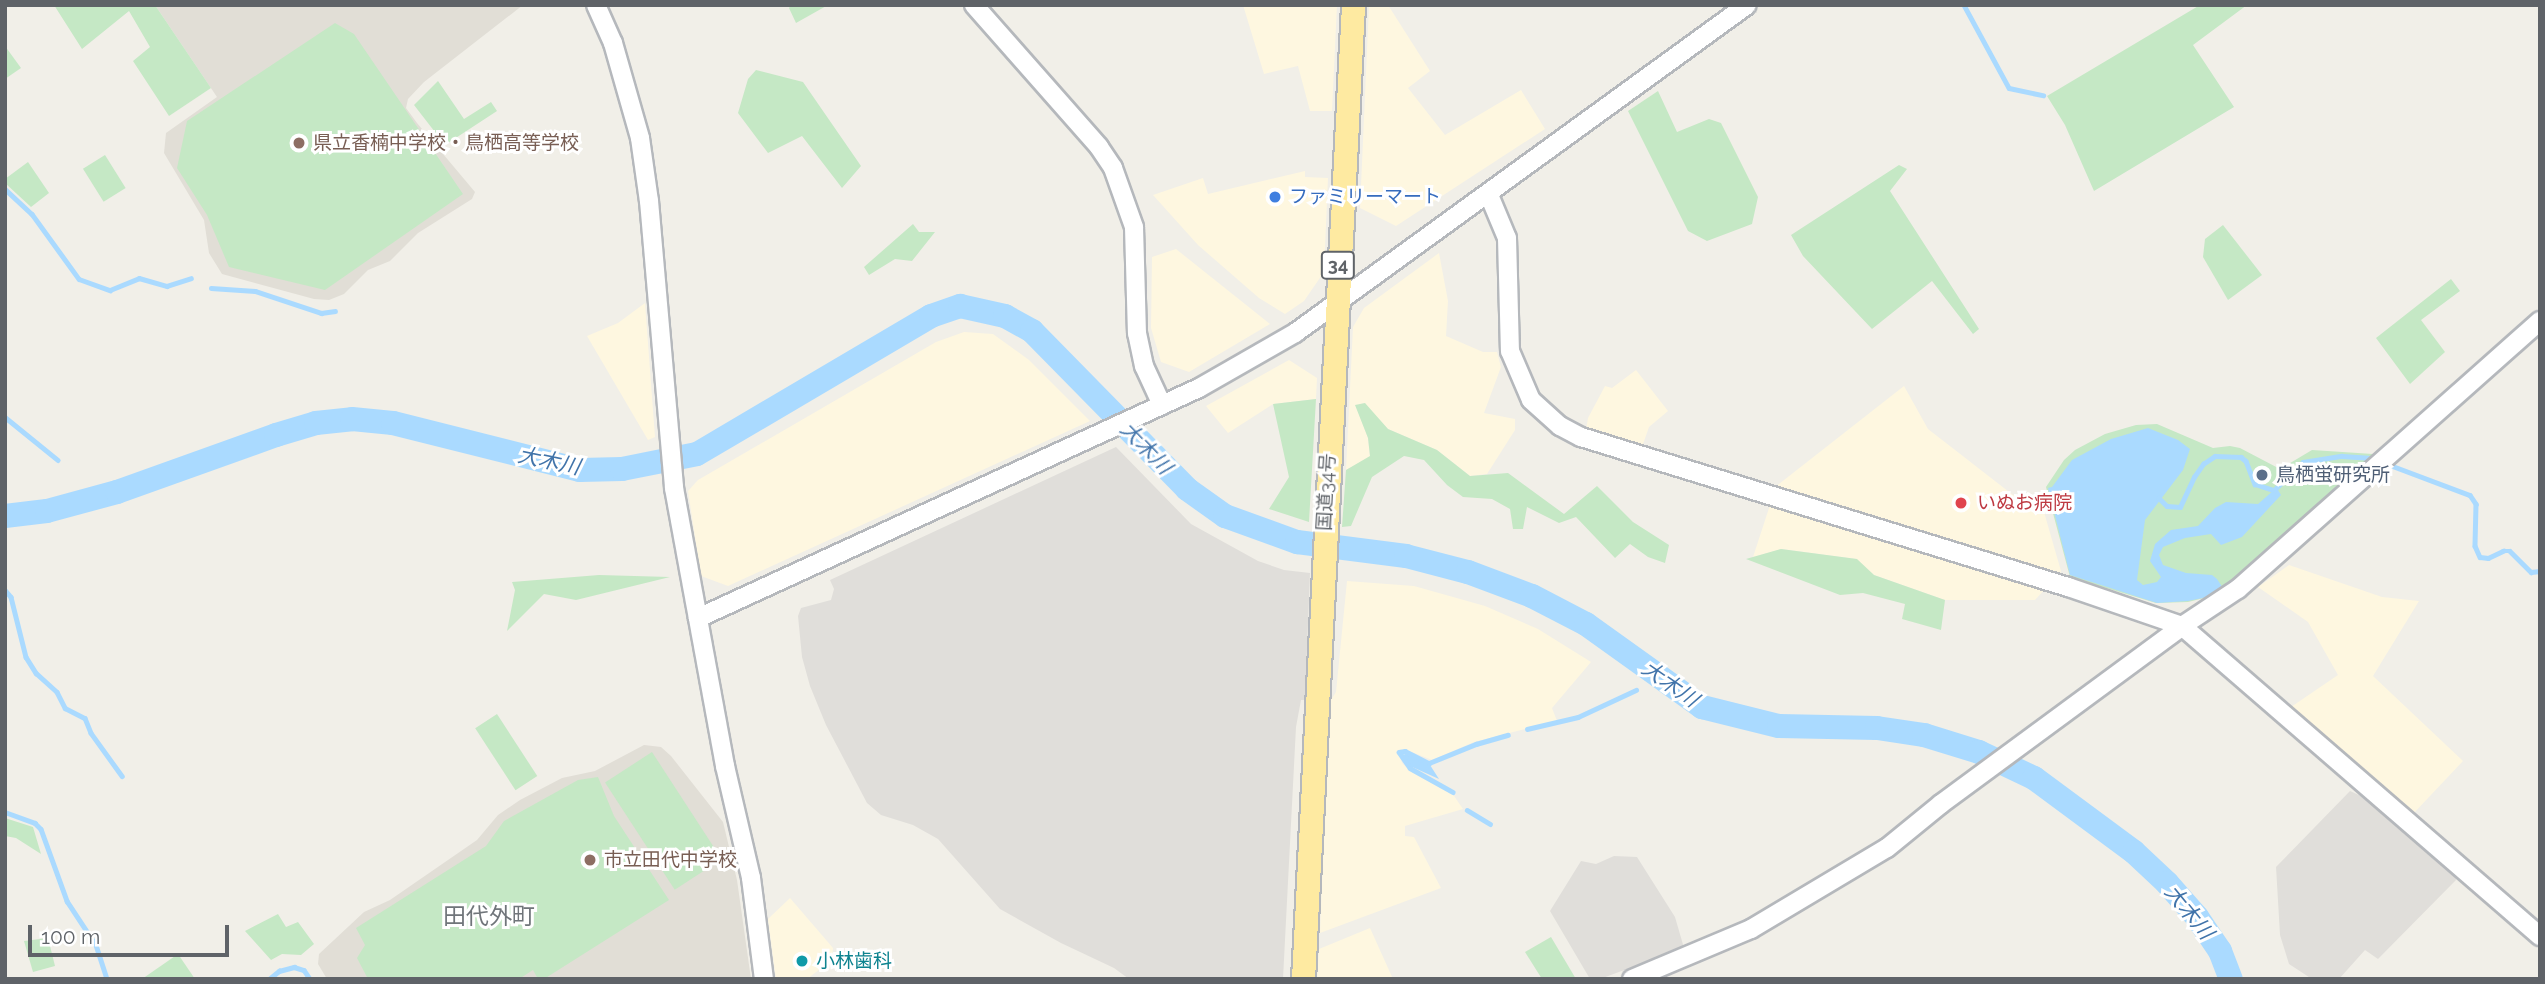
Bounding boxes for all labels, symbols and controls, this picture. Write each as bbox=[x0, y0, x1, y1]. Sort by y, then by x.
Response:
place label: 県立香楠中学校・鳥栖高等学校 bbox=[313, 132, 579, 154]
marker: 県立香楠中学校・鳥栖高等学校 bbox=[291, 135, 307, 151]
place label: ファミリーマート bbox=[1289, 186, 1441, 208]
marker: ファミリーマート bbox=[1267, 189, 1283, 205]
road number: 34 bbox=[1320, 250, 1356, 279]
water label: 大木川 bbox=[1115, 417, 1177, 479]
water label: 大木川 bbox=[516, 442, 582, 480]
street label: 国道34号 bbox=[1313, 453, 1339, 531]
place label: 鳥栖蛍研究所 bbox=[2276, 464, 2390, 486]
marker: 鳥栖蛍研究所 bbox=[2254, 467, 2270, 483]
place label: いぬお病院 bbox=[1977, 492, 2072, 514]
marker: いぬお病院 bbox=[1951, 493, 1971, 513]
water label: 大木川 bbox=[1637, 656, 1703, 712]
place label: 市立田代中学校 bbox=[604, 849, 737, 871]
marker: 市立田代中学校 bbox=[582, 852, 598, 868]
water label: 大木川 bbox=[2159, 880, 2219, 944]
district label: 田代外町 bbox=[443, 902, 535, 930]
scale bar bbox=[32, 911, 233, 955]
text: 100 m bbox=[41, 924, 100, 949]
place label: 小林歯科 bbox=[816, 950, 892, 972]
marker: 小林歯科 bbox=[794, 953, 810, 969]

